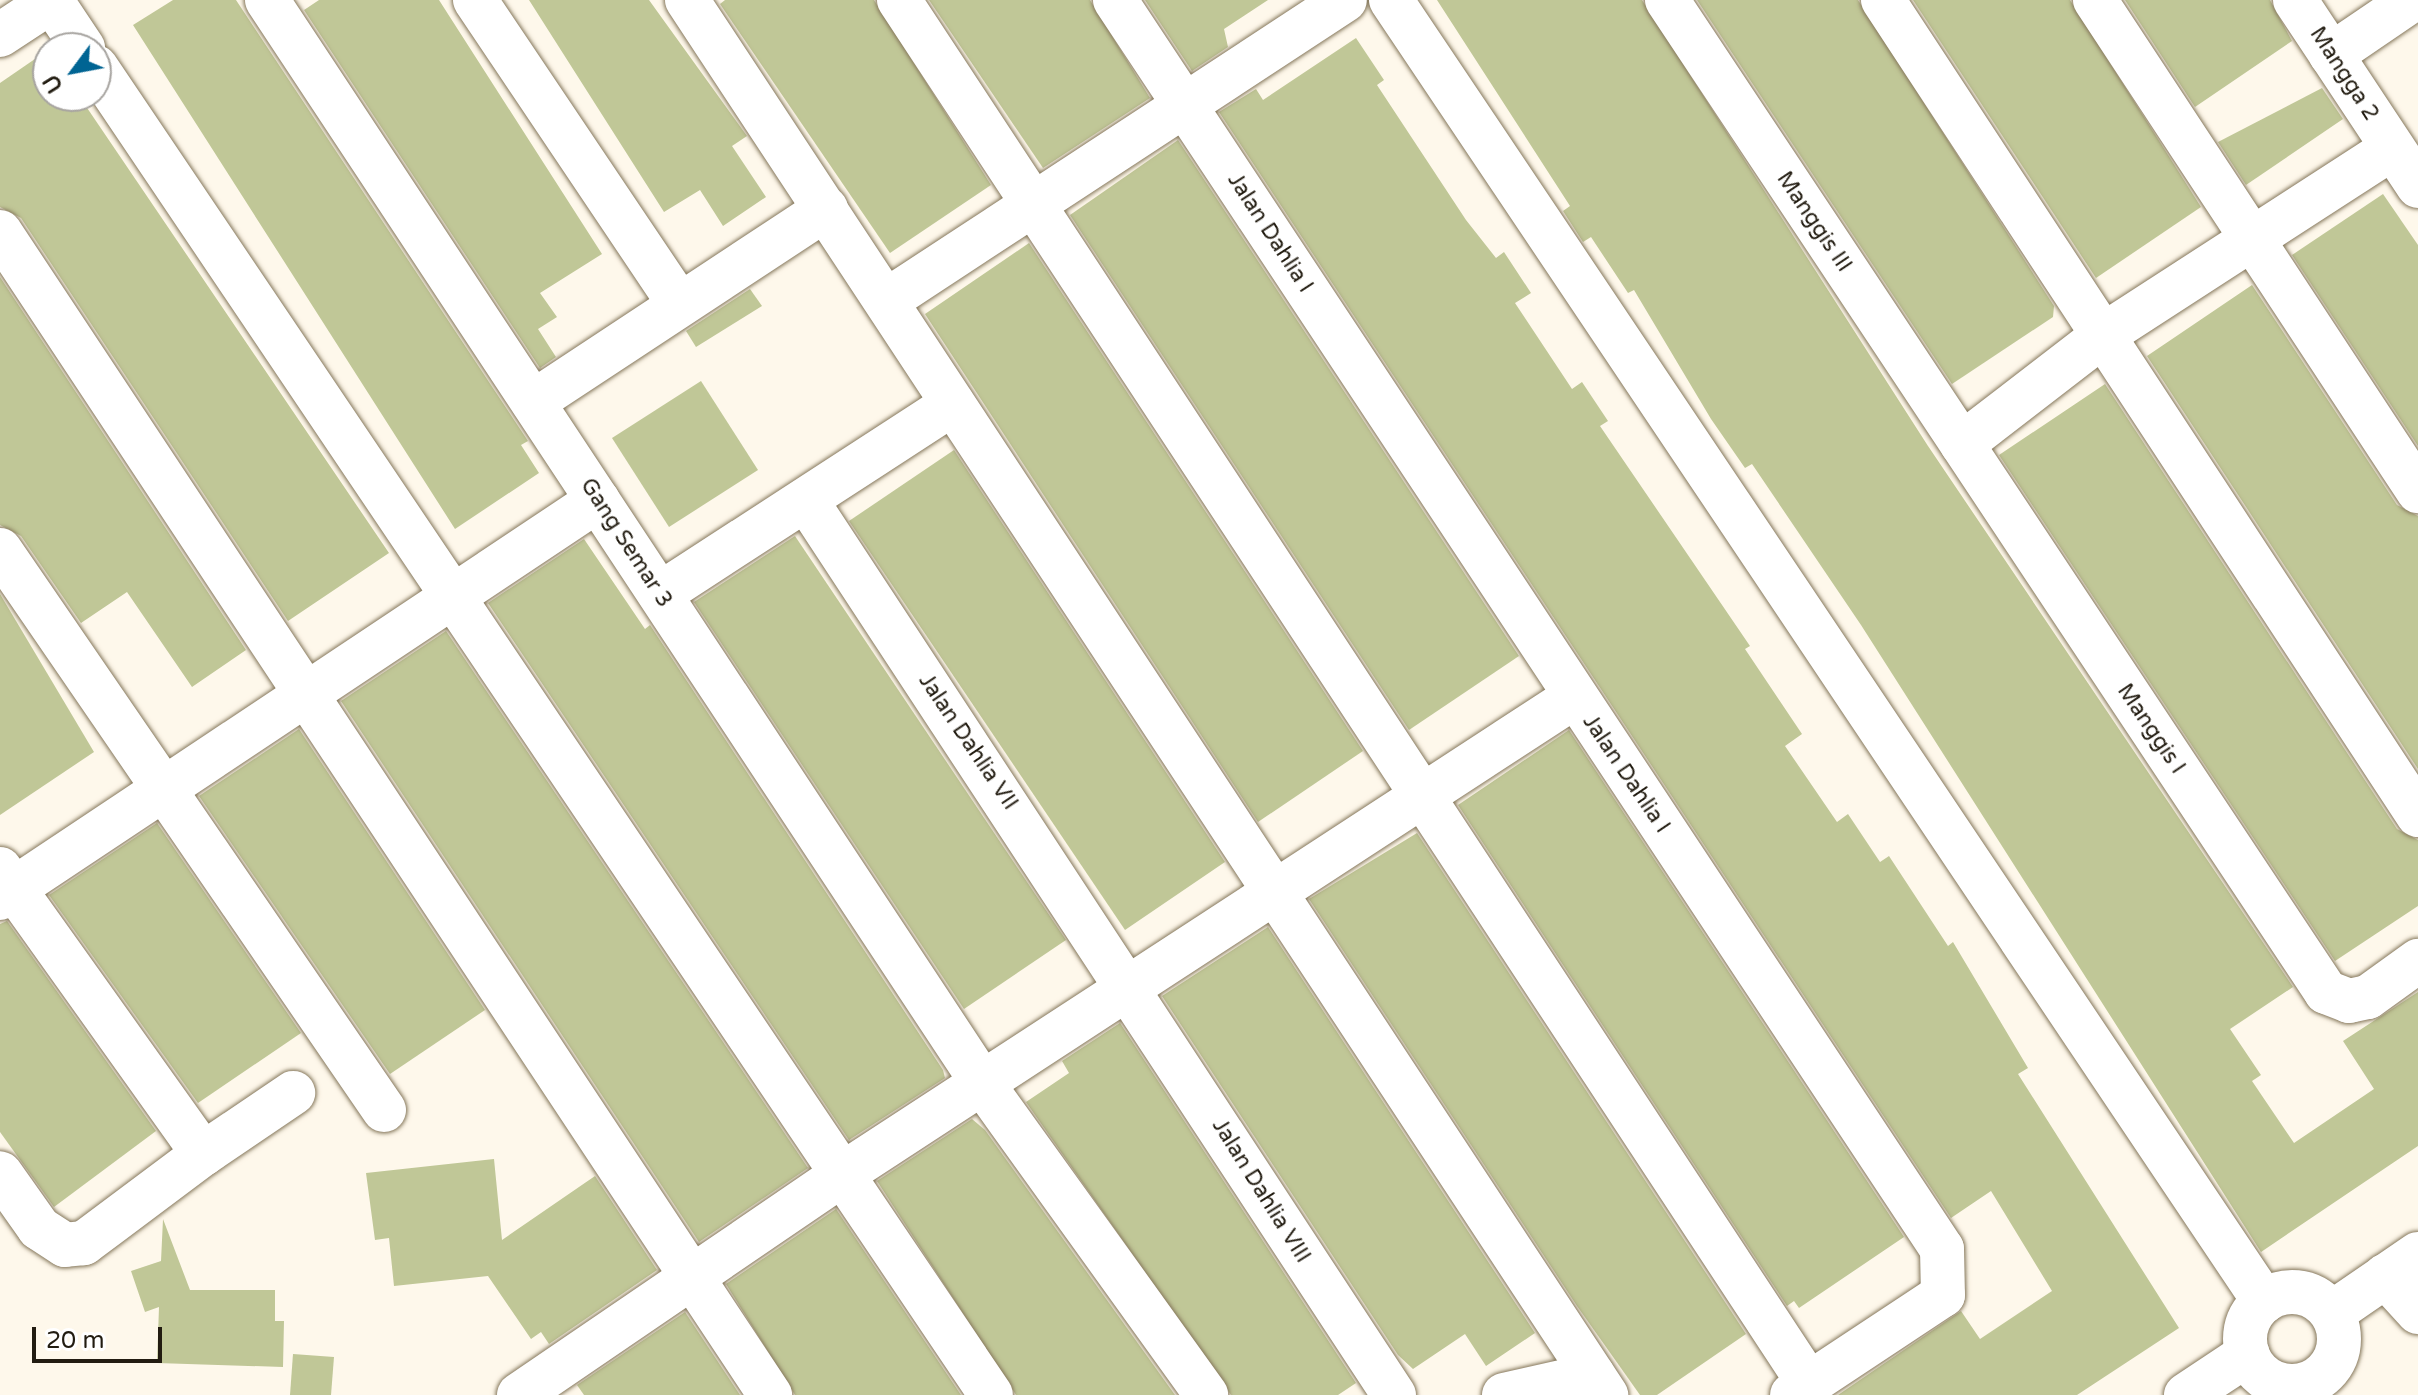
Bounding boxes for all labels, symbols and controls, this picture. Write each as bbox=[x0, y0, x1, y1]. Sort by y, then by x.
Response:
street label: Mangga 2 bbox=[2304, 22, 2384, 126]
north arrow bbox=[32, 32, 112, 112]
text: U bbox=[38, 70, 69, 98]
street label: Manggis III bbox=[1771, 167, 1857, 277]
street label: Jalan Dahlia I bbox=[1222, 168, 1318, 298]
street label: Gang Semar 3 bbox=[574, 474, 678, 612]
street label: Jalan Dahlia VII bbox=[913, 669, 1023, 815]
street label: Manggis I bbox=[2111, 679, 2191, 779]
street label: Jalan Dahlia I bbox=[1577, 710, 1675, 838]
street label: Jalan Dahlia VIII bbox=[1206, 1114, 1316, 1268]
scale bar bbox=[36, 1311, 166, 1361]
text: 20 m bbox=[46, 1326, 104, 1355]

